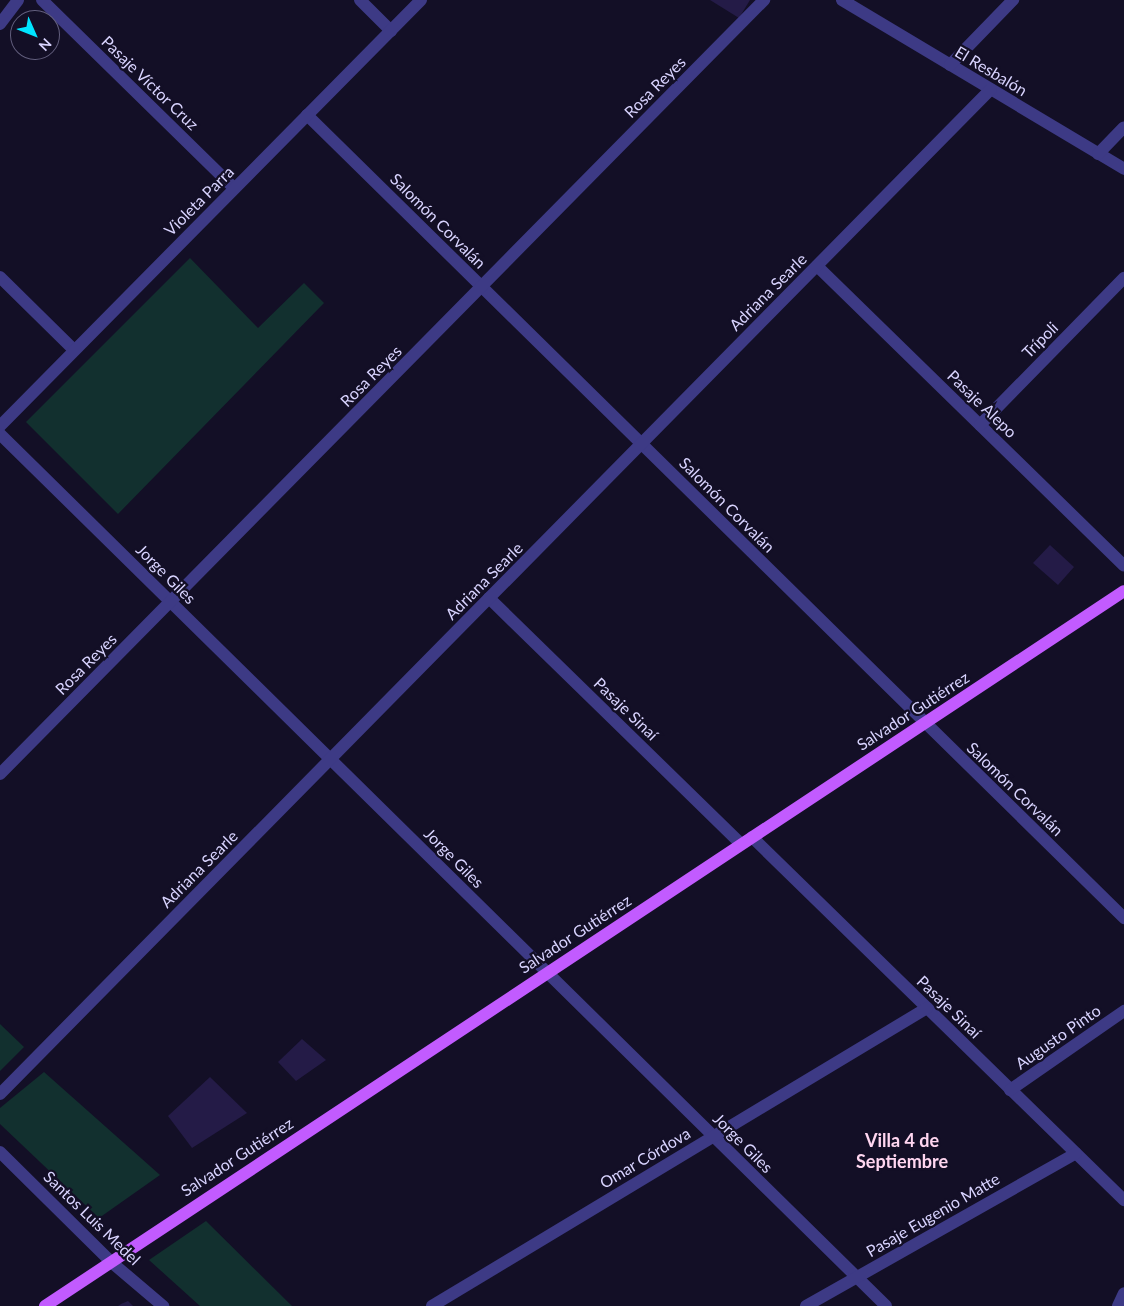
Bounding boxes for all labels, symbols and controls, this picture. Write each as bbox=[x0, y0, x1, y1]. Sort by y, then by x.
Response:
north arrow bbox=[10, 10, 60, 60]
street label: Pasaje Víctor Cruz bbox=[97, 32, 203, 134]
text: N bbox=[36, 35, 55, 55]
street label: El Resbalón bbox=[952, 42, 1030, 100]
street label: Rosa Reyes bbox=[620, 52, 690, 122]
street label: Violeta Parra bbox=[160, 162, 238, 240]
street label: Salomón Corvalán bbox=[386, 169, 490, 273]
street label: Adriana Searle bbox=[725, 249, 811, 335]
street label: Trípoli bbox=[1018, 318, 1062, 362]
street label: Rosa Reyes bbox=[336, 341, 406, 411]
street label: Pasaje Alepo bbox=[943, 366, 1021, 442]
street label: Salomón Corvalán bbox=[675, 453, 779, 557]
street label: Adriana Searle bbox=[441, 538, 527, 624]
street label: Jorge Giles bbox=[132, 540, 200, 608]
street label: Rosa Reyes bbox=[51, 629, 121, 699]
street label: Salvador Gutiérrez bbox=[853, 668, 973, 754]
street label: Pasaje Sinaí bbox=[590, 674, 662, 744]
street label: Salomón Corvalán bbox=[963, 738, 1067, 840]
street label: Jorge Giles bbox=[420, 824, 488, 892]
street label: Adriana Searle bbox=[156, 826, 242, 912]
street label: Salvador Gutiérrez bbox=[515, 891, 635, 977]
street label: Pasaje Sinaí bbox=[913, 972, 985, 1042]
street label: Augusto Pinto bbox=[1012, 1001, 1104, 1073]
street label: Jorge Giles bbox=[709, 1109, 777, 1177]
street label: Salvador Gutiérrez bbox=[177, 1114, 297, 1200]
street label: Omar Córdova bbox=[596, 1123, 694, 1193]
district label: Villa 4 de Septiembre bbox=[856, 1130, 948, 1172]
street label: Santos Luis Medel bbox=[40, 1167, 144, 1269]
street label: Pasaje Eugenio Matte bbox=[863, 1169, 1003, 1261]

